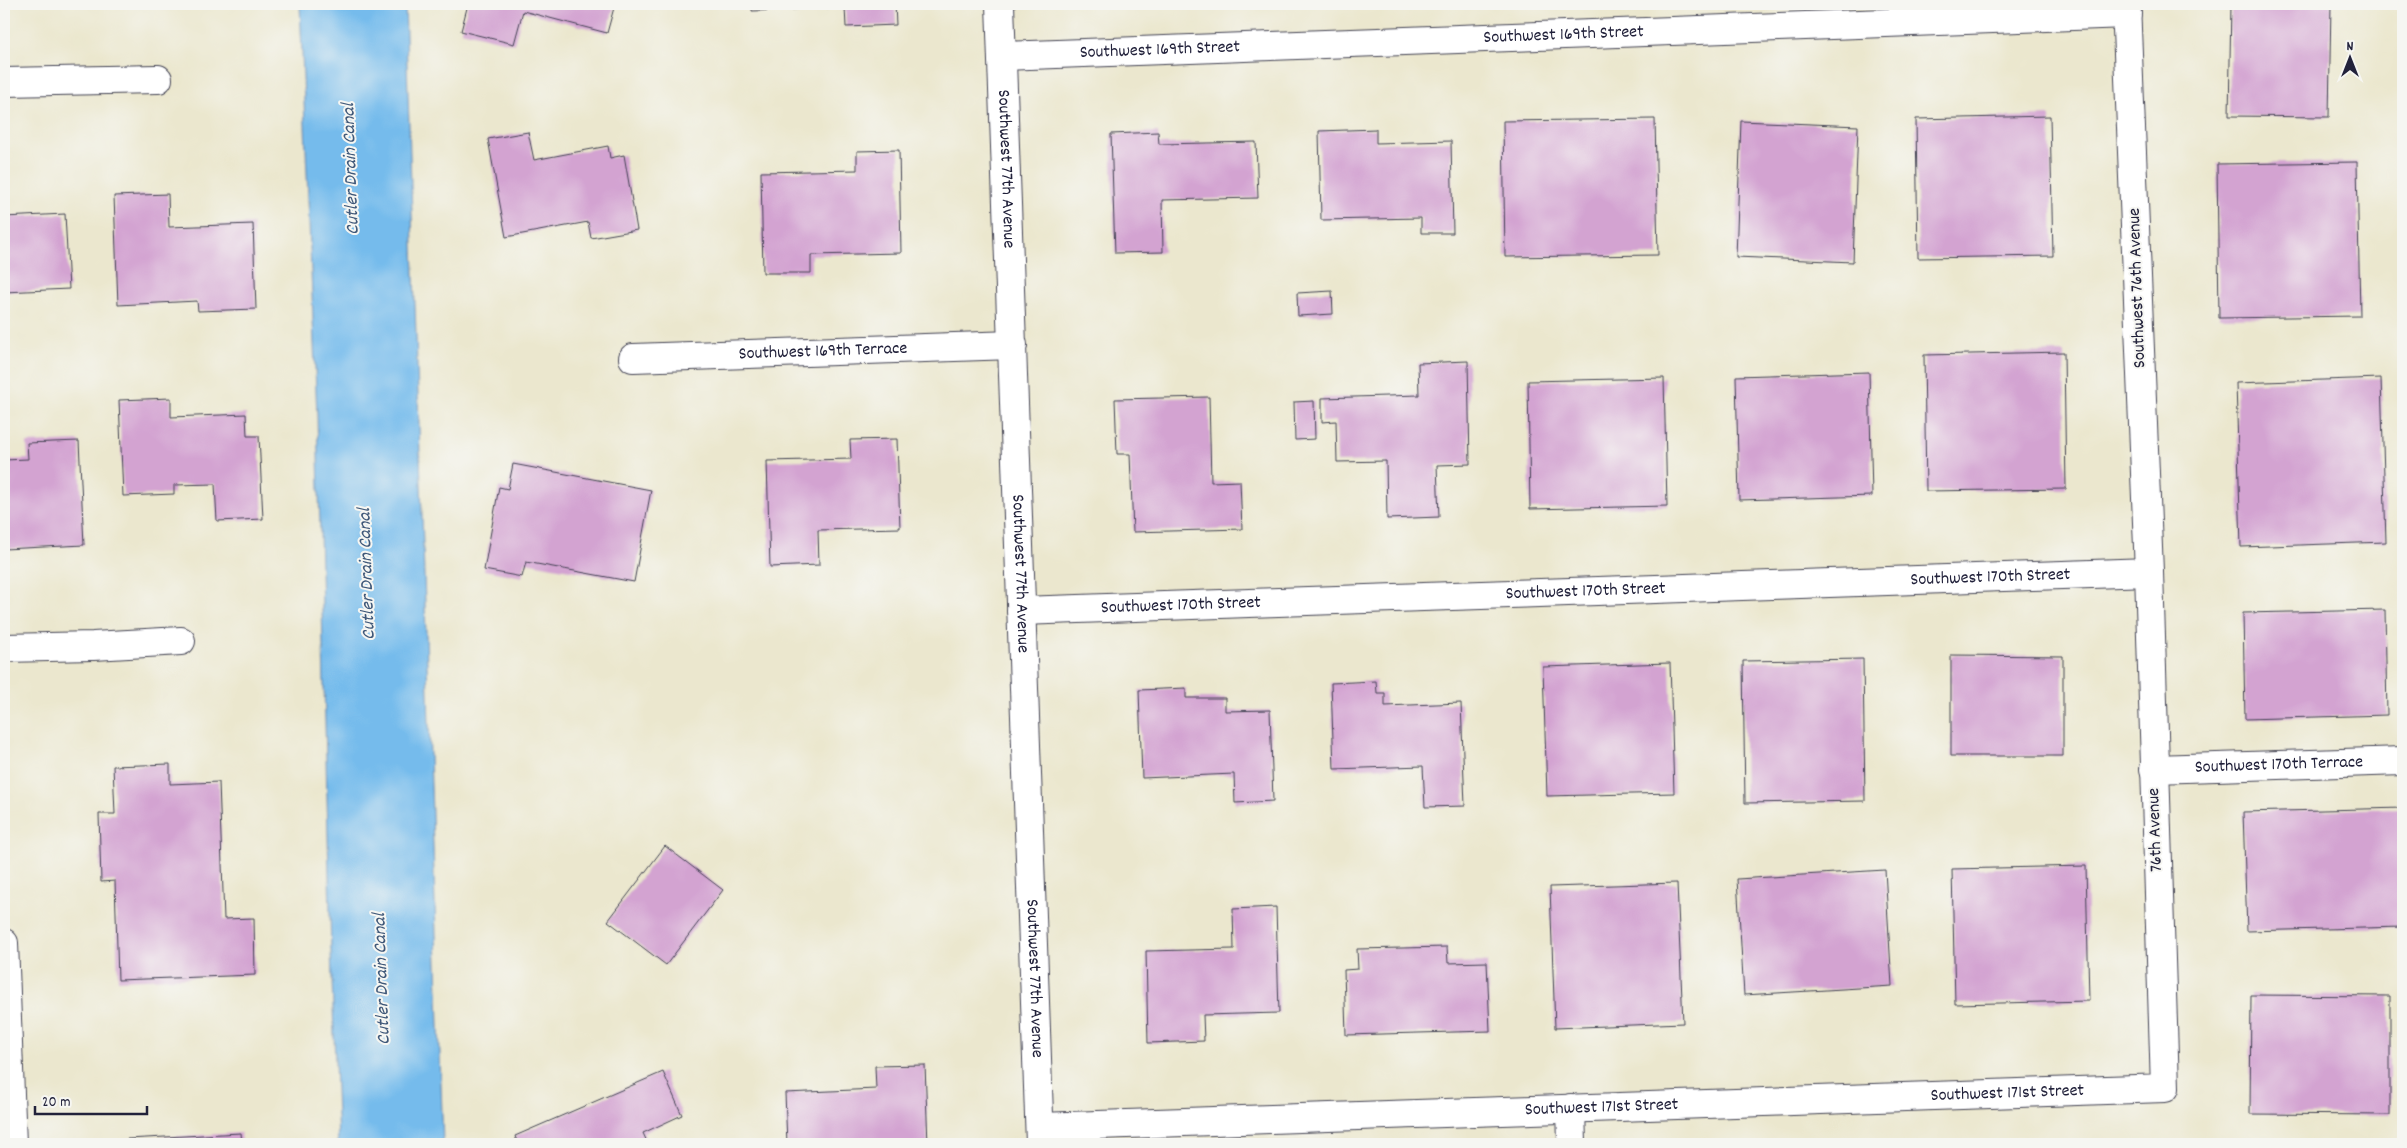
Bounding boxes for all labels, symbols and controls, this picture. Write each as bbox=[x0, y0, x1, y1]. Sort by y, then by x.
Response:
street label: Southwest 169th Street bbox=[1483, 20, 1645, 51]
north arrow bbox=[2324, 32, 2374, 82]
street label: Southwest 169th Street bbox=[1079, 35, 1241, 66]
text: N bbox=[2347, 37, 2354, 57]
street label: Southwest 77th Avenue bbox=[991, 89, 1021, 249]
water label: Cutler Drain Canal bbox=[336, 101, 368, 235]
street label: Southwest 76th Avenue bbox=[2123, 207, 2153, 369]
street label: Southwest 169th Terrace bbox=[738, 336, 908, 367]
street label: Southwest 77th Avenue bbox=[1005, 494, 1035, 653]
water label: Cutler Drain Canal bbox=[352, 506, 384, 640]
street label: Southwest 170th Street bbox=[1910, 562, 2071, 593]
street label: Southwest 170th Street bbox=[1505, 576, 1666, 607]
street label: Southwest 170th Street bbox=[1101, 590, 1262, 621]
street label: Southwest 170th Terrace bbox=[2194, 750, 2364, 780]
street label: 76th Avenue bbox=[2142, 788, 2170, 872]
street label: Southwest 77th Avenue bbox=[1019, 899, 1049, 1058]
water label: Cutler Drain Canal bbox=[367, 911, 399, 1045]
street label: Southwest 171st Street bbox=[1930, 1078, 2085, 1109]
scale bar bbox=[35, 1083, 148, 1115]
text: 20 m bbox=[42, 1092, 70, 1114]
street label: Southwest 171st Street bbox=[1525, 1092, 1679, 1123]

